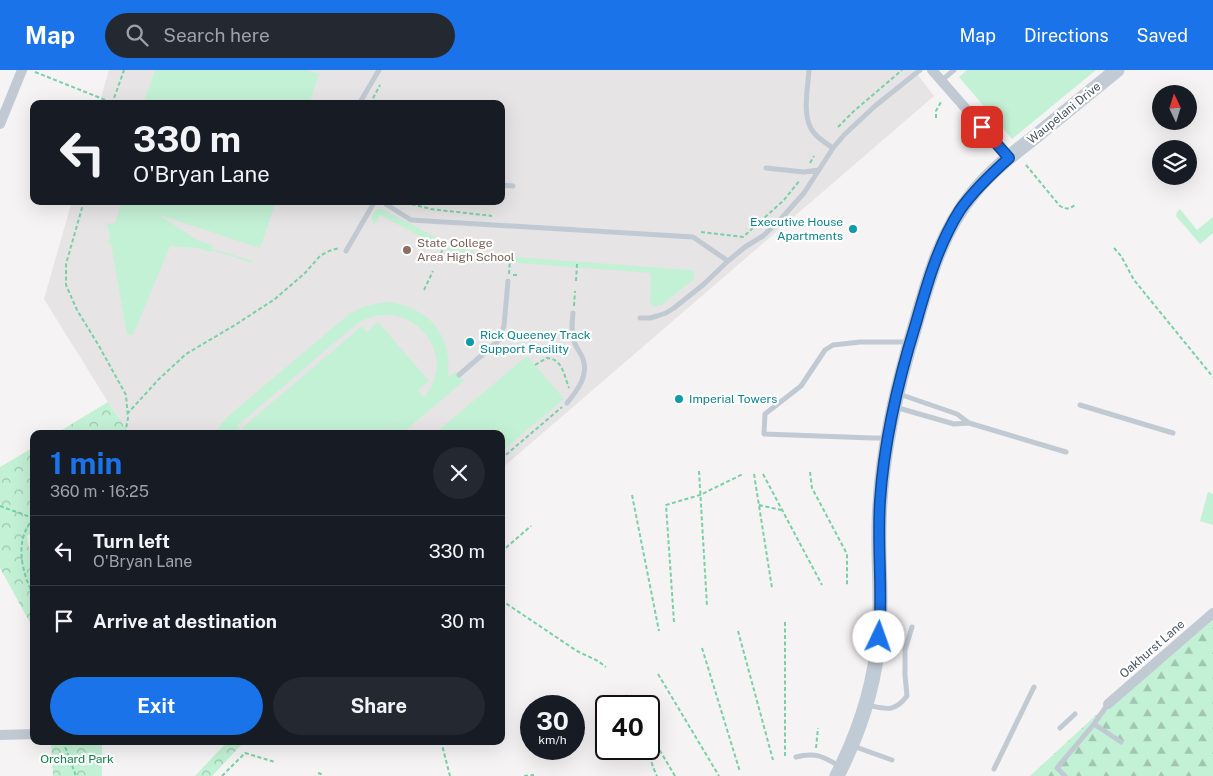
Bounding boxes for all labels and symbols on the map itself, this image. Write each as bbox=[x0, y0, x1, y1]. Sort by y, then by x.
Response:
street label: Waupelani Drive bbox=[1025, 79, 1104, 147]
north arrow bbox=[1152, 85, 1198, 130]
pin bbox=[961, 106, 1003, 148]
place label: Executive House Apartments bbox=[750, 215, 843, 243]
marker: Executive House Apartments bbox=[847, 223, 859, 235]
place label: State College Area High School bbox=[417, 236, 515, 264]
marker: State College Area High School bbox=[401, 244, 413, 256]
place label: Rick Queeney Track Support Facility bbox=[480, 328, 591, 356]
marker: Rick Queeney Track Support Facility bbox=[464, 336, 476, 348]
place label: Imperial Towers bbox=[689, 392, 777, 406]
marker: Imperial Towers bbox=[673, 393, 685, 405]
position arrow bbox=[852, 610, 904, 662]
street label: Oakhurst Lane bbox=[1117, 617, 1187, 681]
speed limit sign: 40 bbox=[595, 695, 660, 760]
park label: Orchard Park bbox=[40, 752, 114, 766]

